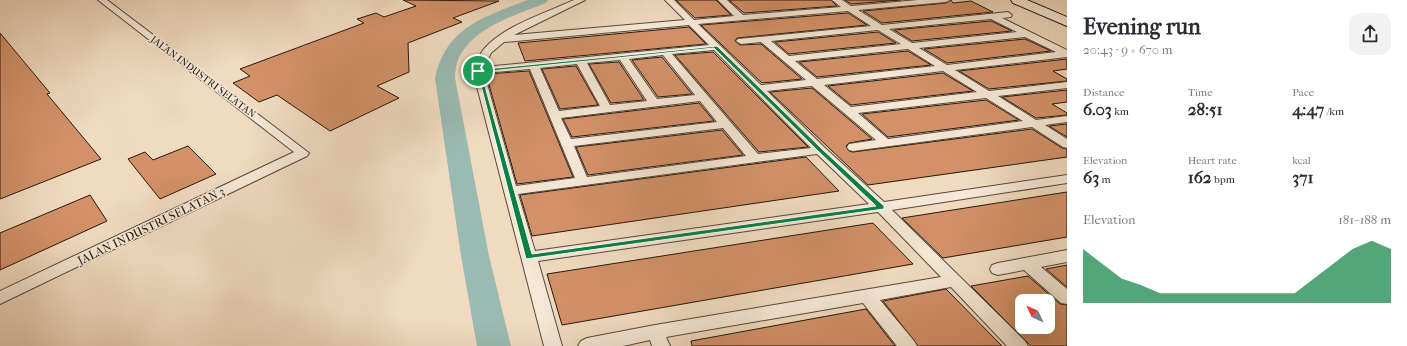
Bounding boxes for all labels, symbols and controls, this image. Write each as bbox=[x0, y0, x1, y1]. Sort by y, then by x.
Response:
button: share bbox=[1349, 13, 1391, 55]
text: Evening run bbox=[1083, 14, 1201, 40]
street label: JALAN INDUSTRI SELATAN bbox=[147, 33, 258, 121]
text: 20:43 · 9 × 670 m bbox=[1083, 42, 1173, 57]
pin bbox=[461, 54, 495, 88]
icon: arrive bbox=[467, 60, 489, 82]
text: Distance bbox=[1083, 86, 1124, 99]
text: Time bbox=[1188, 86, 1213, 99]
text: Pace bbox=[1292, 86, 1314, 99]
text: 6.03 bbox=[1083, 99, 1112, 119]
text: 28:51 bbox=[1188, 99, 1222, 119]
text: 4:47 bbox=[1292, 99, 1324, 119]
text: km bbox=[1112, 105, 1129, 118]
text: /km bbox=[1324, 105, 1344, 118]
text: Elevation bbox=[1083, 154, 1127, 167]
text: Heart rate bbox=[1188, 154, 1237, 167]
text: kcal bbox=[1292, 154, 1311, 167]
text: 63 bbox=[1083, 167, 1099, 187]
text: 162 bbox=[1188, 167, 1212, 187]
text: 371 bbox=[1292, 167, 1314, 187]
text: m bbox=[1099, 173, 1111, 186]
text: bpm bbox=[1212, 173, 1235, 186]
street label: JALAN INDUSTRI SELATAN 3 bbox=[74, 184, 227, 268]
text: Elevation bbox=[1083, 212, 1136, 227]
text: 181–188 m bbox=[1338, 212, 1391, 227]
north arrow bbox=[1015, 294, 1055, 334]
map controls bbox=[1015, 294, 1055, 334]

